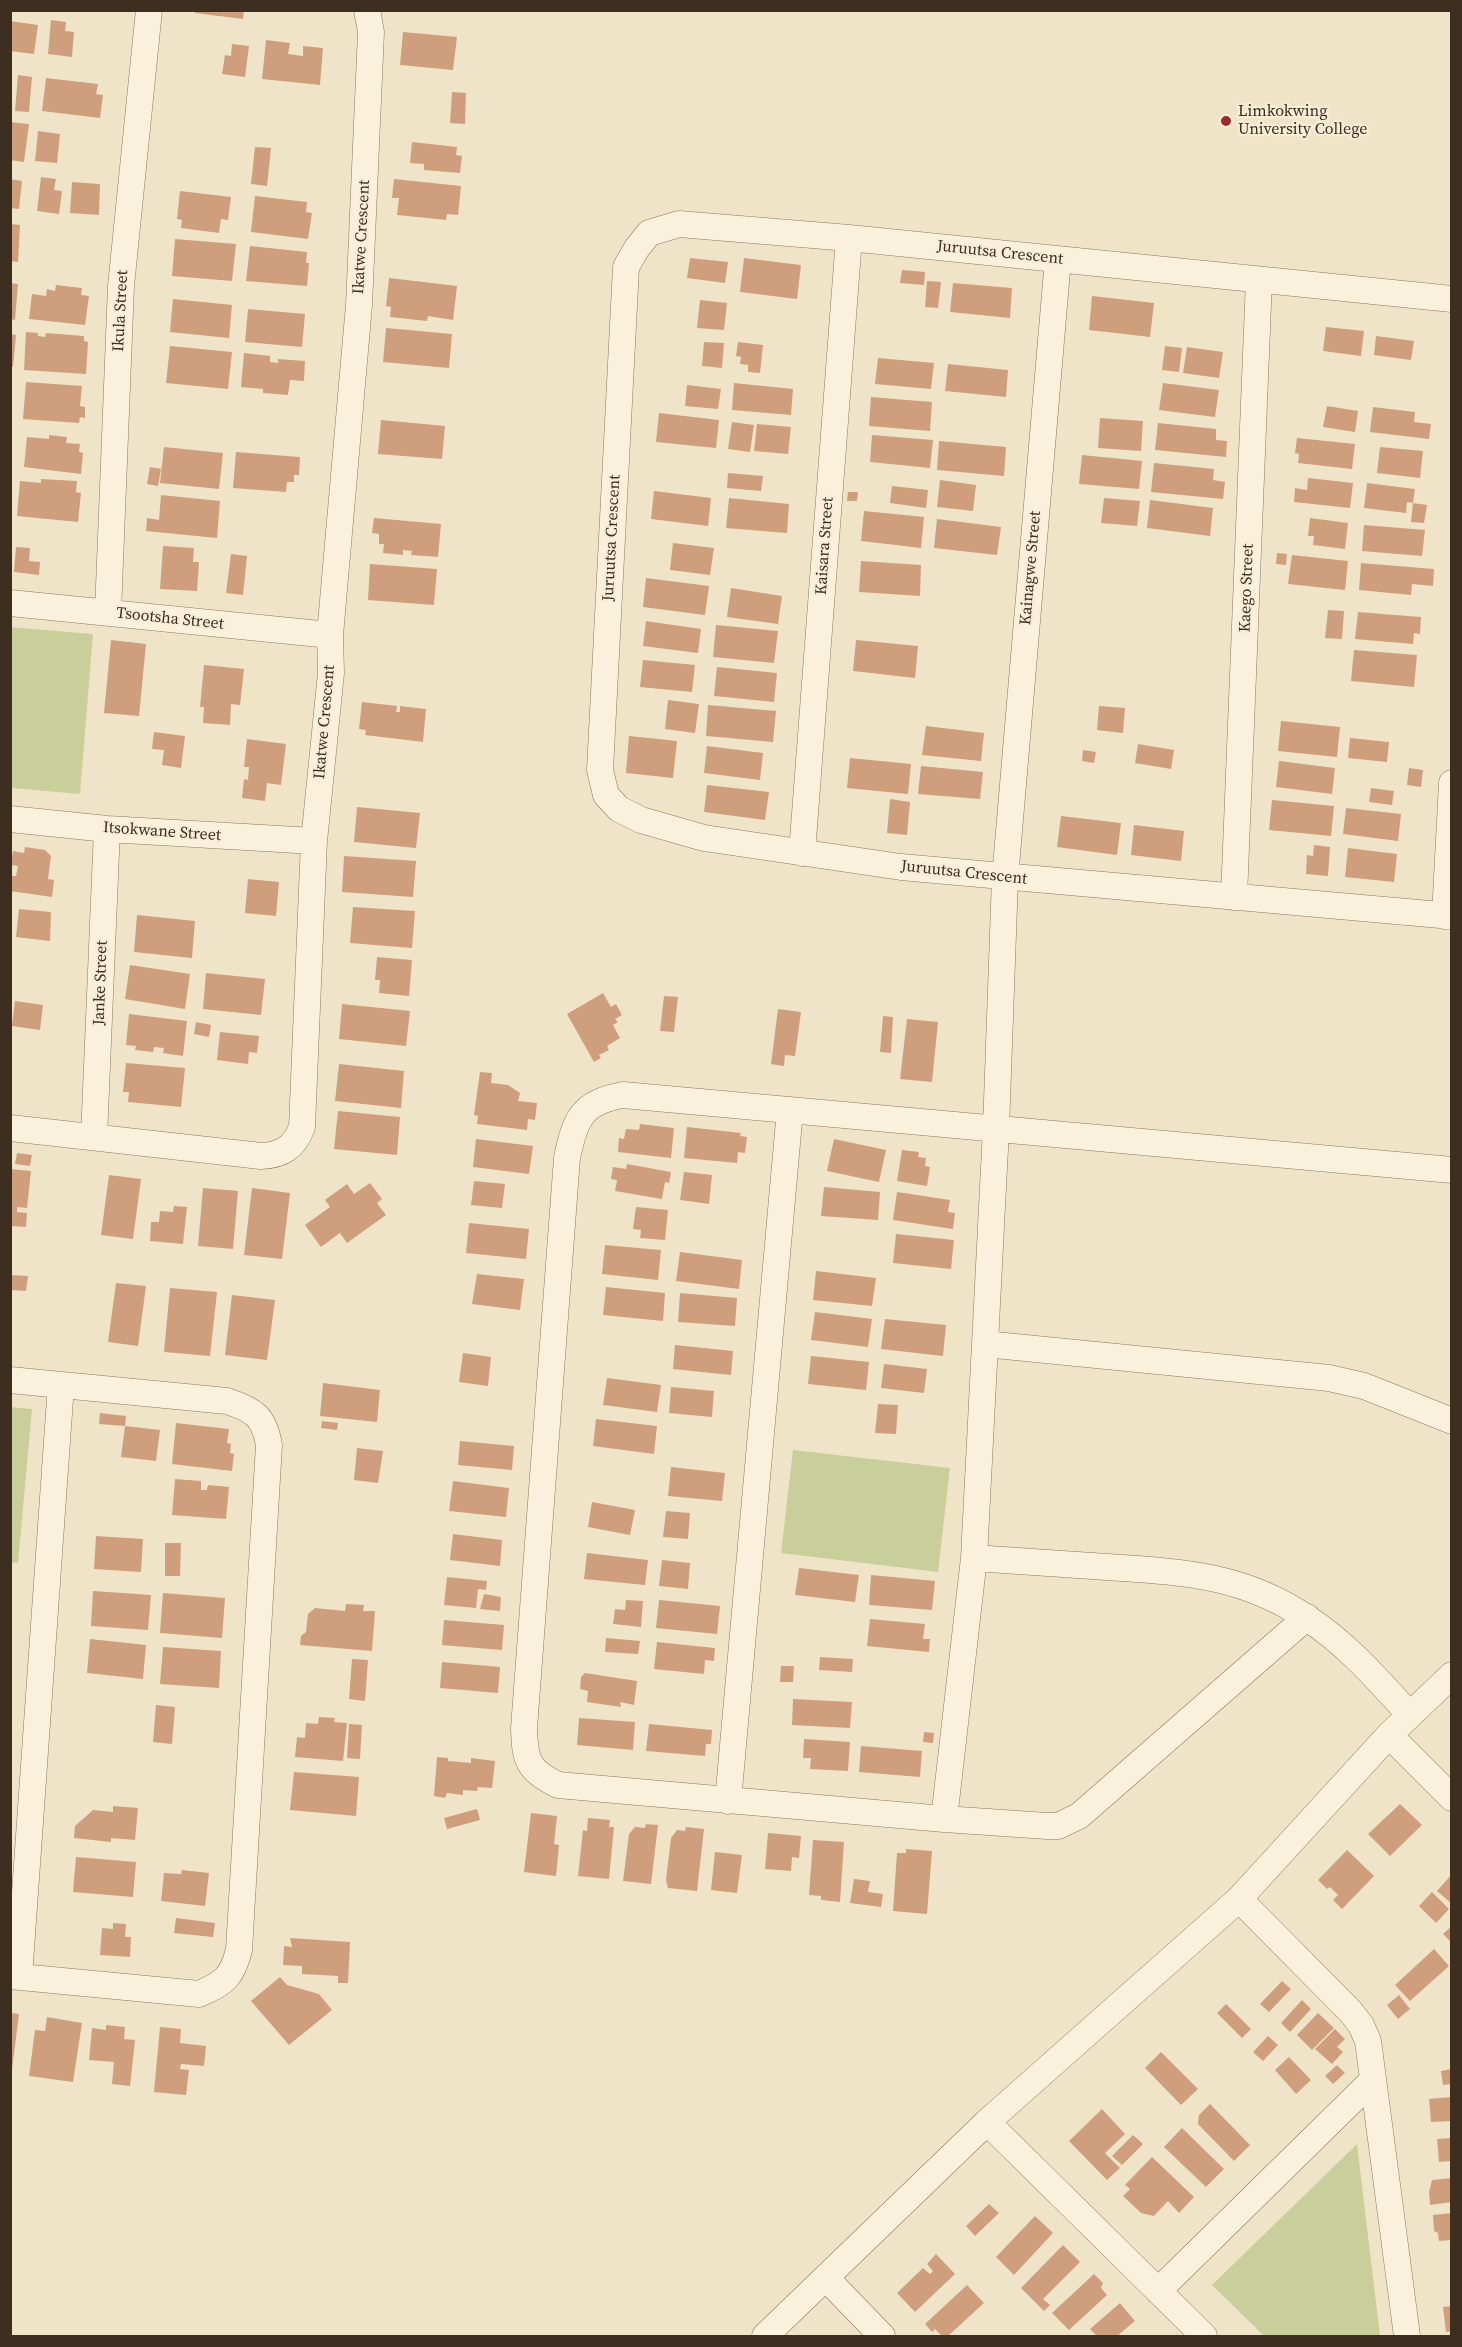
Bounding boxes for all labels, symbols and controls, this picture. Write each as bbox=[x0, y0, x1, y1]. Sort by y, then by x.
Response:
place label: Limkokwing University College bbox=[1238, 102, 1367, 140]
marker: Limkokwing University College bbox=[1219, 114, 1233, 128]
street label: Ikatwe Crescent bbox=[349, 179, 375, 295]
street label: Juruutsa Crescent bbox=[936, 237, 1064, 269]
street label: Ikula Street bbox=[109, 270, 133, 352]
street label: Juruutsa Crescent bbox=[599, 474, 625, 602]
street label: Kaisara Street bbox=[812, 496, 838, 596]
street label: Kainagwe Street bbox=[1016, 510, 1046, 626]
street label: Kaego Street bbox=[1236, 543, 1258, 633]
street label: Tsootsha Street bbox=[115, 604, 225, 634]
street label: Ikatwe Crescent bbox=[310, 664, 340, 780]
street label: Itsokwane Street bbox=[102, 818, 222, 846]
street label: Juruutsa Crescent bbox=[900, 857, 1028, 889]
street label: Janke Street bbox=[90, 940, 112, 1026]

